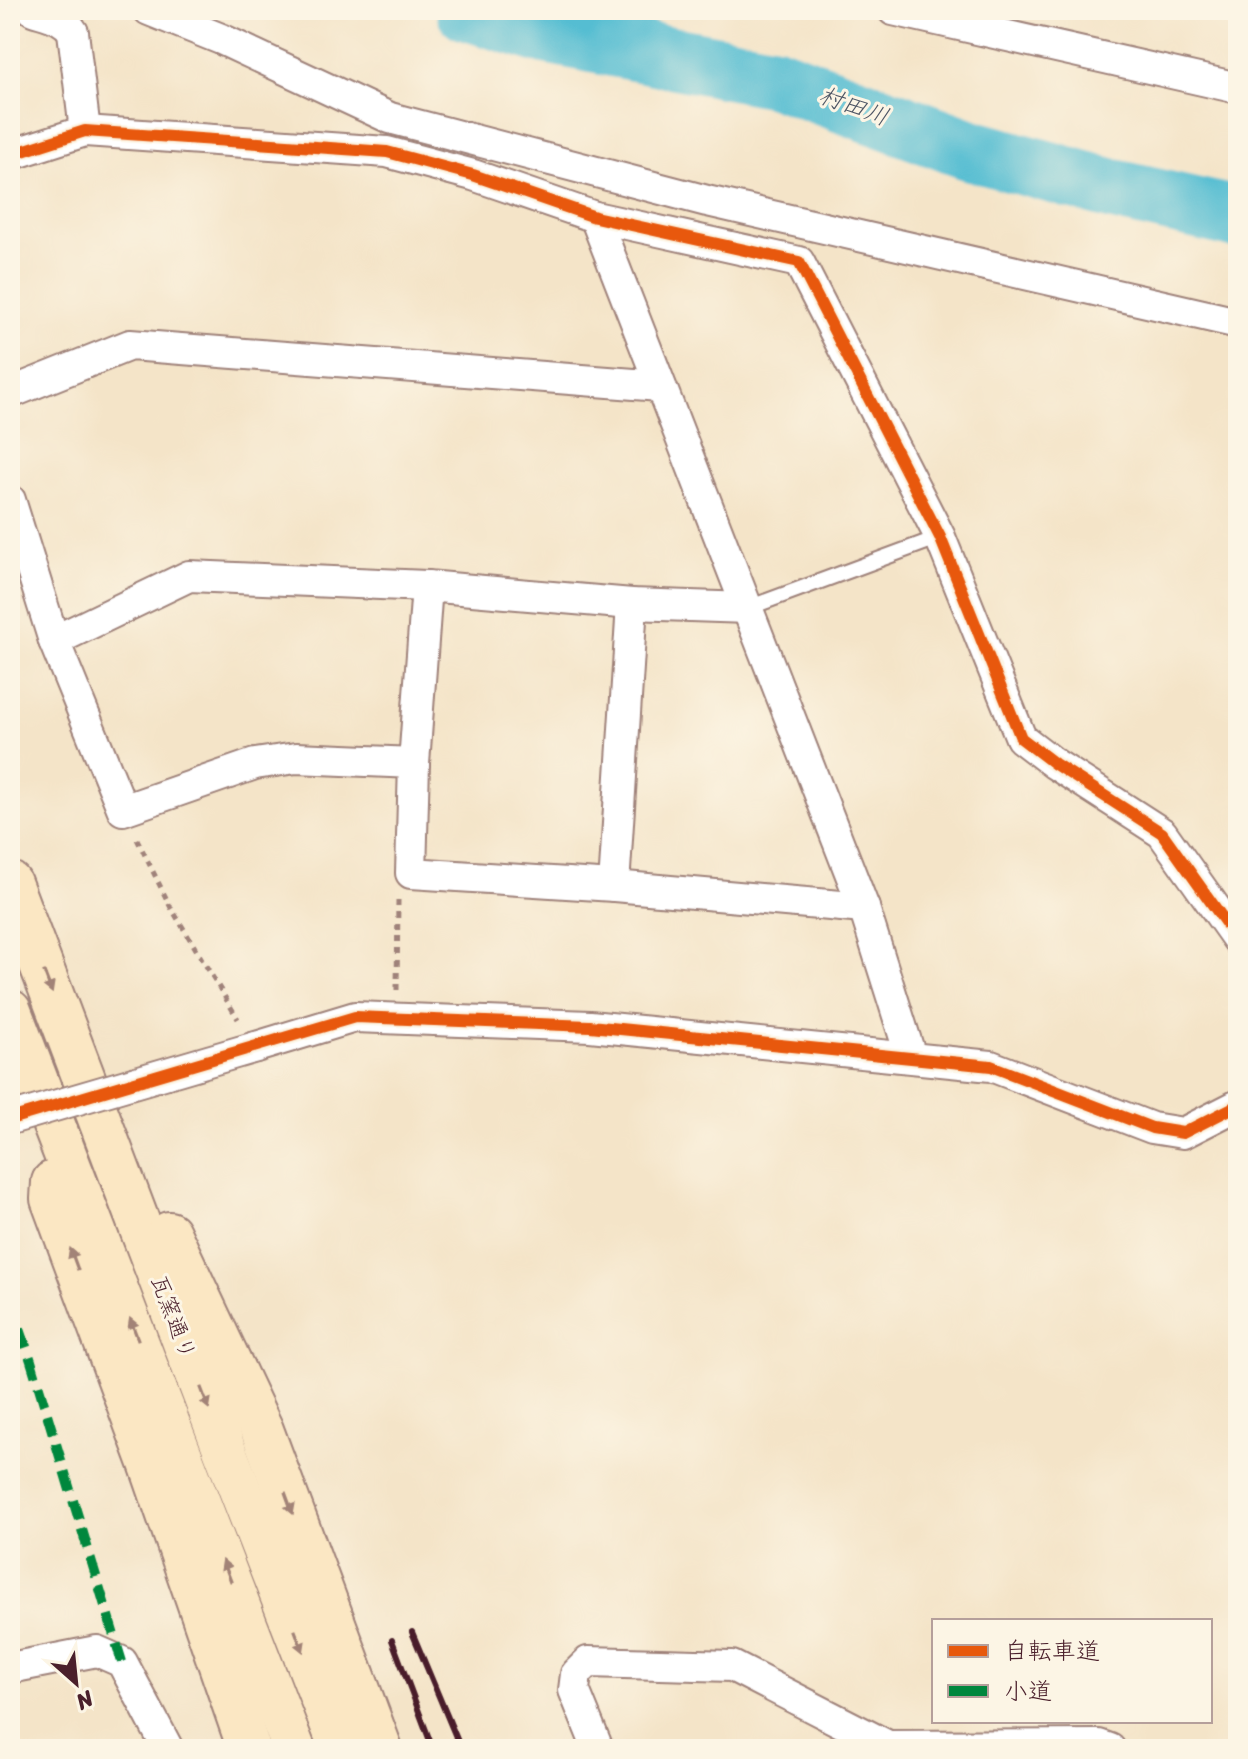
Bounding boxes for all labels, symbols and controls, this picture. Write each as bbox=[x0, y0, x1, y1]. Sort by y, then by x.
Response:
water label: 村田川 bbox=[813, 74, 895, 138]
one-way arrow bbox=[42, 970, 55, 994]
one-way arrow bbox=[68, 1247, 80, 1271]
street label: 瓦窯通り bbox=[140, 1269, 208, 1365]
one-way arrow bbox=[127, 1317, 140, 1341]
one-way arrow bbox=[199, 1387, 212, 1411]
one-way arrow bbox=[283, 1491, 296, 1515]
one-way arrow bbox=[220, 1559, 233, 1583]
legend bbox=[932, 1619, 1212, 1723]
one-way arrow bbox=[293, 1629, 306, 1653]
text: 自転車道 bbox=[1004, 1630, 1100, 1672]
north arrow bbox=[36, 1643, 116, 1723]
text: 小道 bbox=[1004, 1670, 1052, 1712]
text: N bbox=[69, 1679, 101, 1722]

